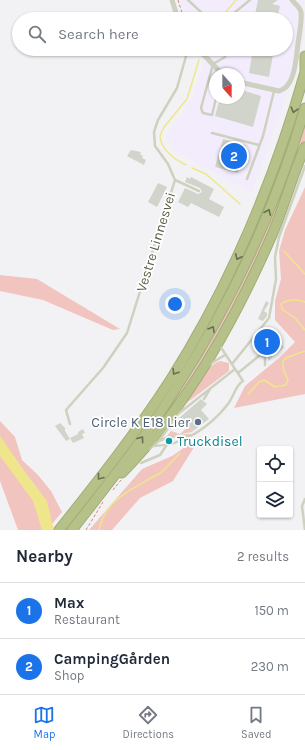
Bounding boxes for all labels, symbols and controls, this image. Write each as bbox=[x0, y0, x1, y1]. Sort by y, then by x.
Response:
search box bbox=[12, 12, 293, 56]
icon: search bbox=[26, 23, 48, 45]
text: Search here bbox=[58, 25, 139, 43]
north arrow bbox=[209, 68, 245, 104]
one-way arrow bbox=[290, 106, 299, 113]
pin: 2 bbox=[221, 141, 247, 171]
street label: Vestre Linnesvei bbox=[133, 190, 179, 294]
one-way arrow bbox=[263, 209, 271, 217]
one-way arrow bbox=[234, 254, 242, 261]
your location bbox=[165, 294, 185, 314]
one-way arrow bbox=[207, 326, 214, 334]
pin: 1 bbox=[254, 327, 280, 357]
one-way arrow bbox=[173, 367, 180, 374]
place label: Circle K E18 Lier bbox=[91, 414, 191, 431]
marker: Circle K E18 Lier bbox=[193, 417, 203, 427]
place label: Truckdisel bbox=[177, 433, 243, 450]
one-way arrow bbox=[137, 436, 144, 443]
marker: Truckdisel bbox=[164, 436, 174, 446]
map controls bbox=[257, 446, 293, 518]
button: locate bbox=[257, 446, 293, 482]
one-way arrow bbox=[98, 473, 105, 480]
button: layers bbox=[257, 482, 293, 518]
text: Nearby bbox=[16, 546, 73, 566]
text: 2 results bbox=[237, 549, 289, 564]
text: Max bbox=[54, 594, 84, 612]
text: 1 bbox=[27, 603, 31, 618]
text: 150 m bbox=[254, 603, 289, 618]
text: Restaurant bbox=[54, 612, 120, 627]
text: CampingGården bbox=[54, 650, 170, 668]
text: 2 bbox=[25, 659, 33, 674]
text: 230 m bbox=[251, 659, 289, 674]
text: Shop bbox=[54, 668, 84, 683]
tab: Map bbox=[33, 704, 55, 741]
tab: Directions bbox=[122, 704, 174, 741]
tab: Saved bbox=[241, 704, 272, 741]

